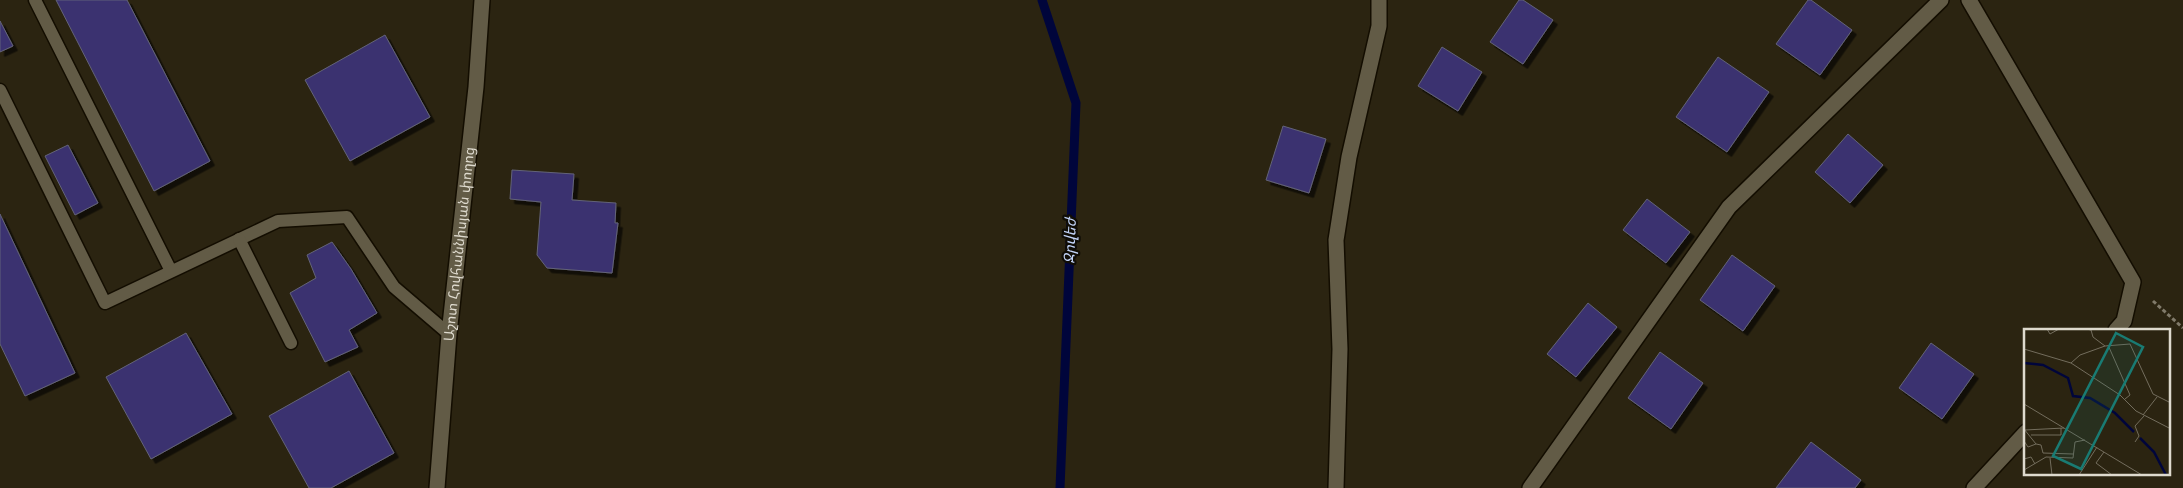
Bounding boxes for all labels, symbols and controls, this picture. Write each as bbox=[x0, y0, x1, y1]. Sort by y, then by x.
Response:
street label: Աշոտ Հովհաննիսյան փողոց bbox=[440, 146, 477, 342]
water label: Ջրվեժ bbox=[1060, 216, 1080, 264]
inset map bbox=[2024, 329, 2170, 476]

